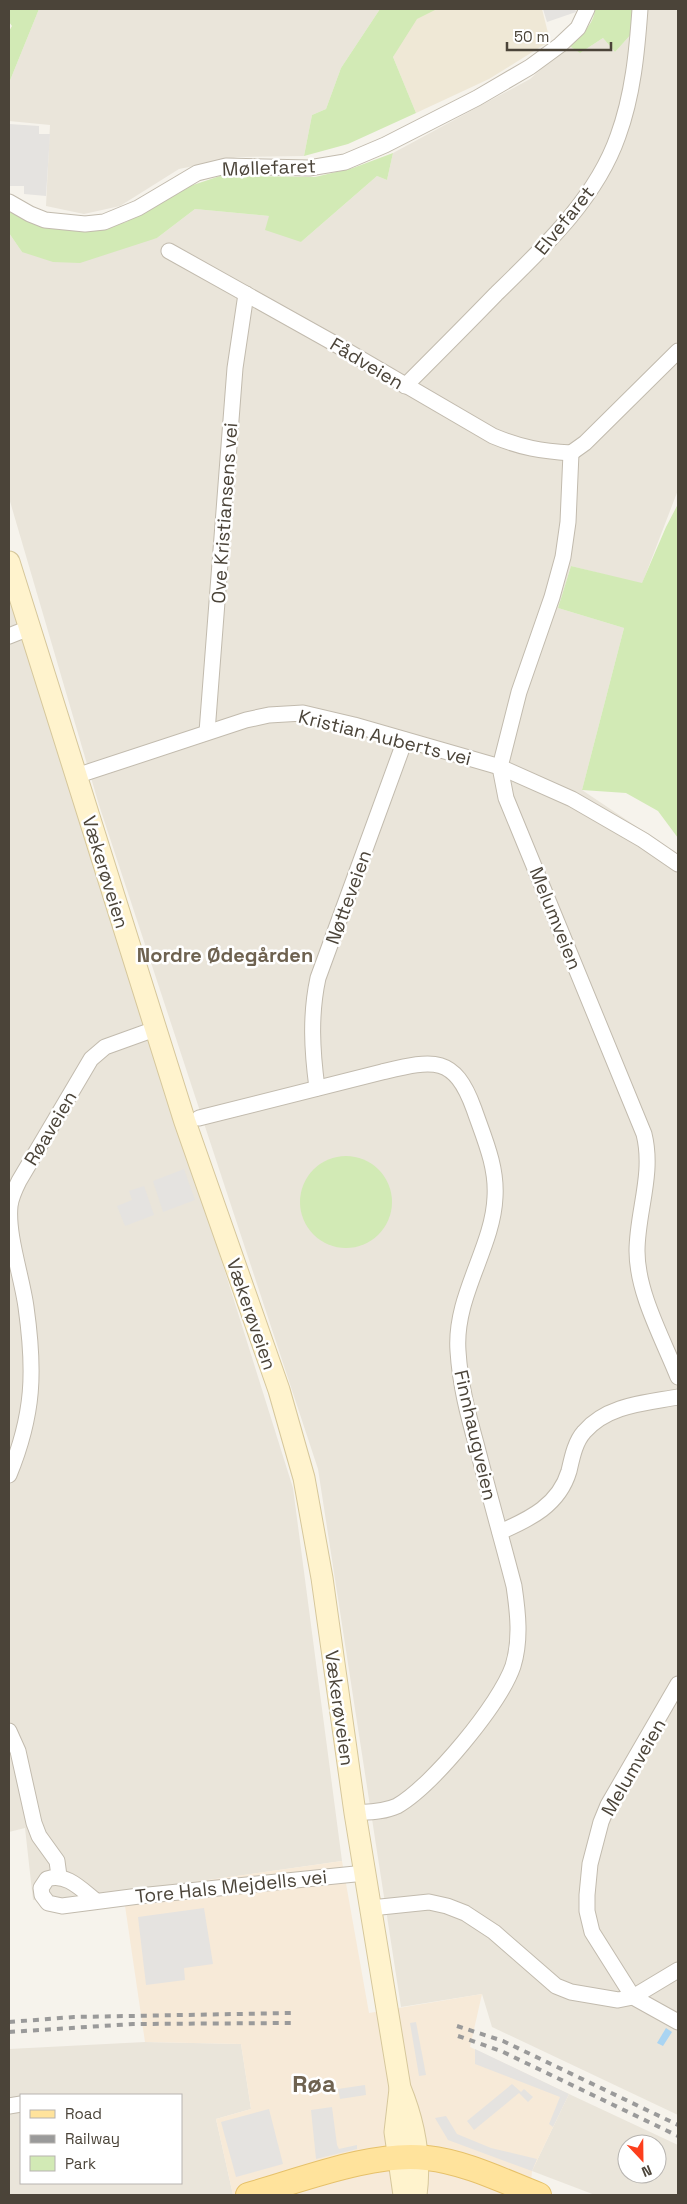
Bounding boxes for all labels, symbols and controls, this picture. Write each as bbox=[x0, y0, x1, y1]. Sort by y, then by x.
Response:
scale bar bbox=[507, 20, 611, 52]
text: 50 m bbox=[514, 27, 549, 46]
street label: Møllefaret bbox=[222, 153, 316, 182]
street label: Elvefaret bbox=[529, 181, 600, 260]
street label: Fådveien bbox=[325, 332, 408, 395]
street label: Ove Kristiansens vei bbox=[206, 422, 243, 604]
street label: Kristian Auberts vei bbox=[296, 704, 474, 771]
street label: Vækerøveien bbox=[77, 813, 134, 931]
street label: Nøtteveien bbox=[320, 847, 377, 948]
street label: Melumveien bbox=[524, 863, 587, 973]
district label: Nordre Ødegården bbox=[137, 942, 313, 968]
street label: Røaveien bbox=[18, 1086, 82, 1170]
street label: Vækerøveien bbox=[221, 1255, 282, 1373]
street label: Finnhaugveien bbox=[448, 1367, 503, 1503]
street label: Vækerøveien bbox=[319, 1649, 360, 1767]
street label: Melumveien bbox=[595, 1714, 671, 1821]
street label: Tore Hals Mejdells vei bbox=[134, 1864, 328, 1909]
district label: Røa bbox=[292, 2068, 336, 2099]
legend bbox=[20, 2094, 182, 2184]
text: Road bbox=[65, 2104, 102, 2123]
text: Railway bbox=[65, 2129, 120, 2148]
north arrow bbox=[617, 2134, 667, 2184]
text: Park bbox=[65, 2154, 96, 2173]
text: N bbox=[639, 2161, 655, 2181]

